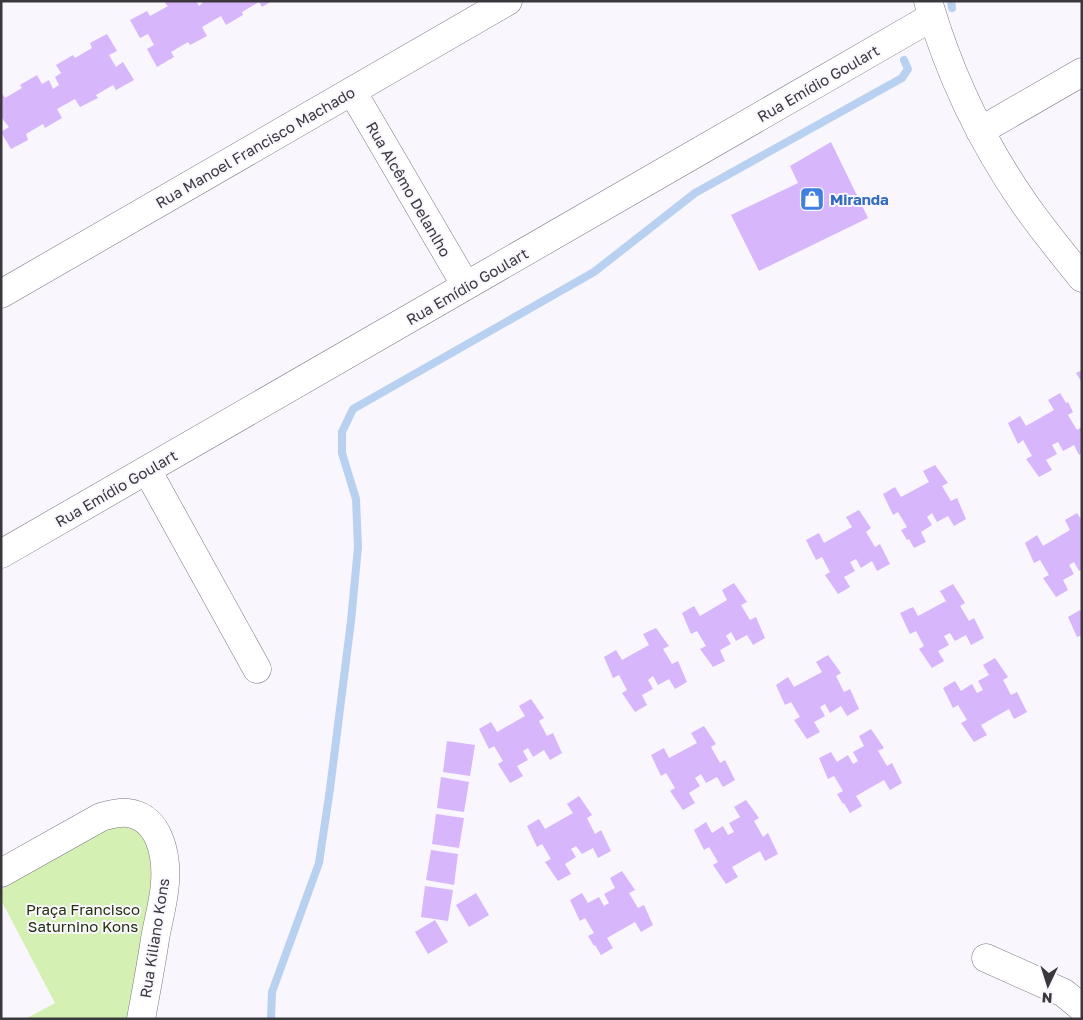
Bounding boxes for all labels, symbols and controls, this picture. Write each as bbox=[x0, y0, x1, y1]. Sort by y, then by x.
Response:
street label: Rua Emídio Goulart bbox=[754, 41, 882, 125]
street label: Rua Manoel Francisco Machado bbox=[152, 82, 358, 212]
street label: Rua Alcêmo Delanlho bbox=[363, 118, 455, 260]
shop icon: Miranda bbox=[799, 186, 825, 212]
place label: Miranda bbox=[830, 190, 889, 208]
street label: Rua Emídio Goulart bbox=[403, 244, 531, 328]
street label: Rua Emídio Goulart bbox=[52, 446, 180, 530]
street label: Rua Kiliano Kons bbox=[136, 877, 172, 999]
park label: Praça Francisco Saturnino Kons bbox=[26, 900, 140, 935]
north arrow bbox=[1023, 960, 1073, 1010]
text: N bbox=[1041, 990, 1053, 1007]

